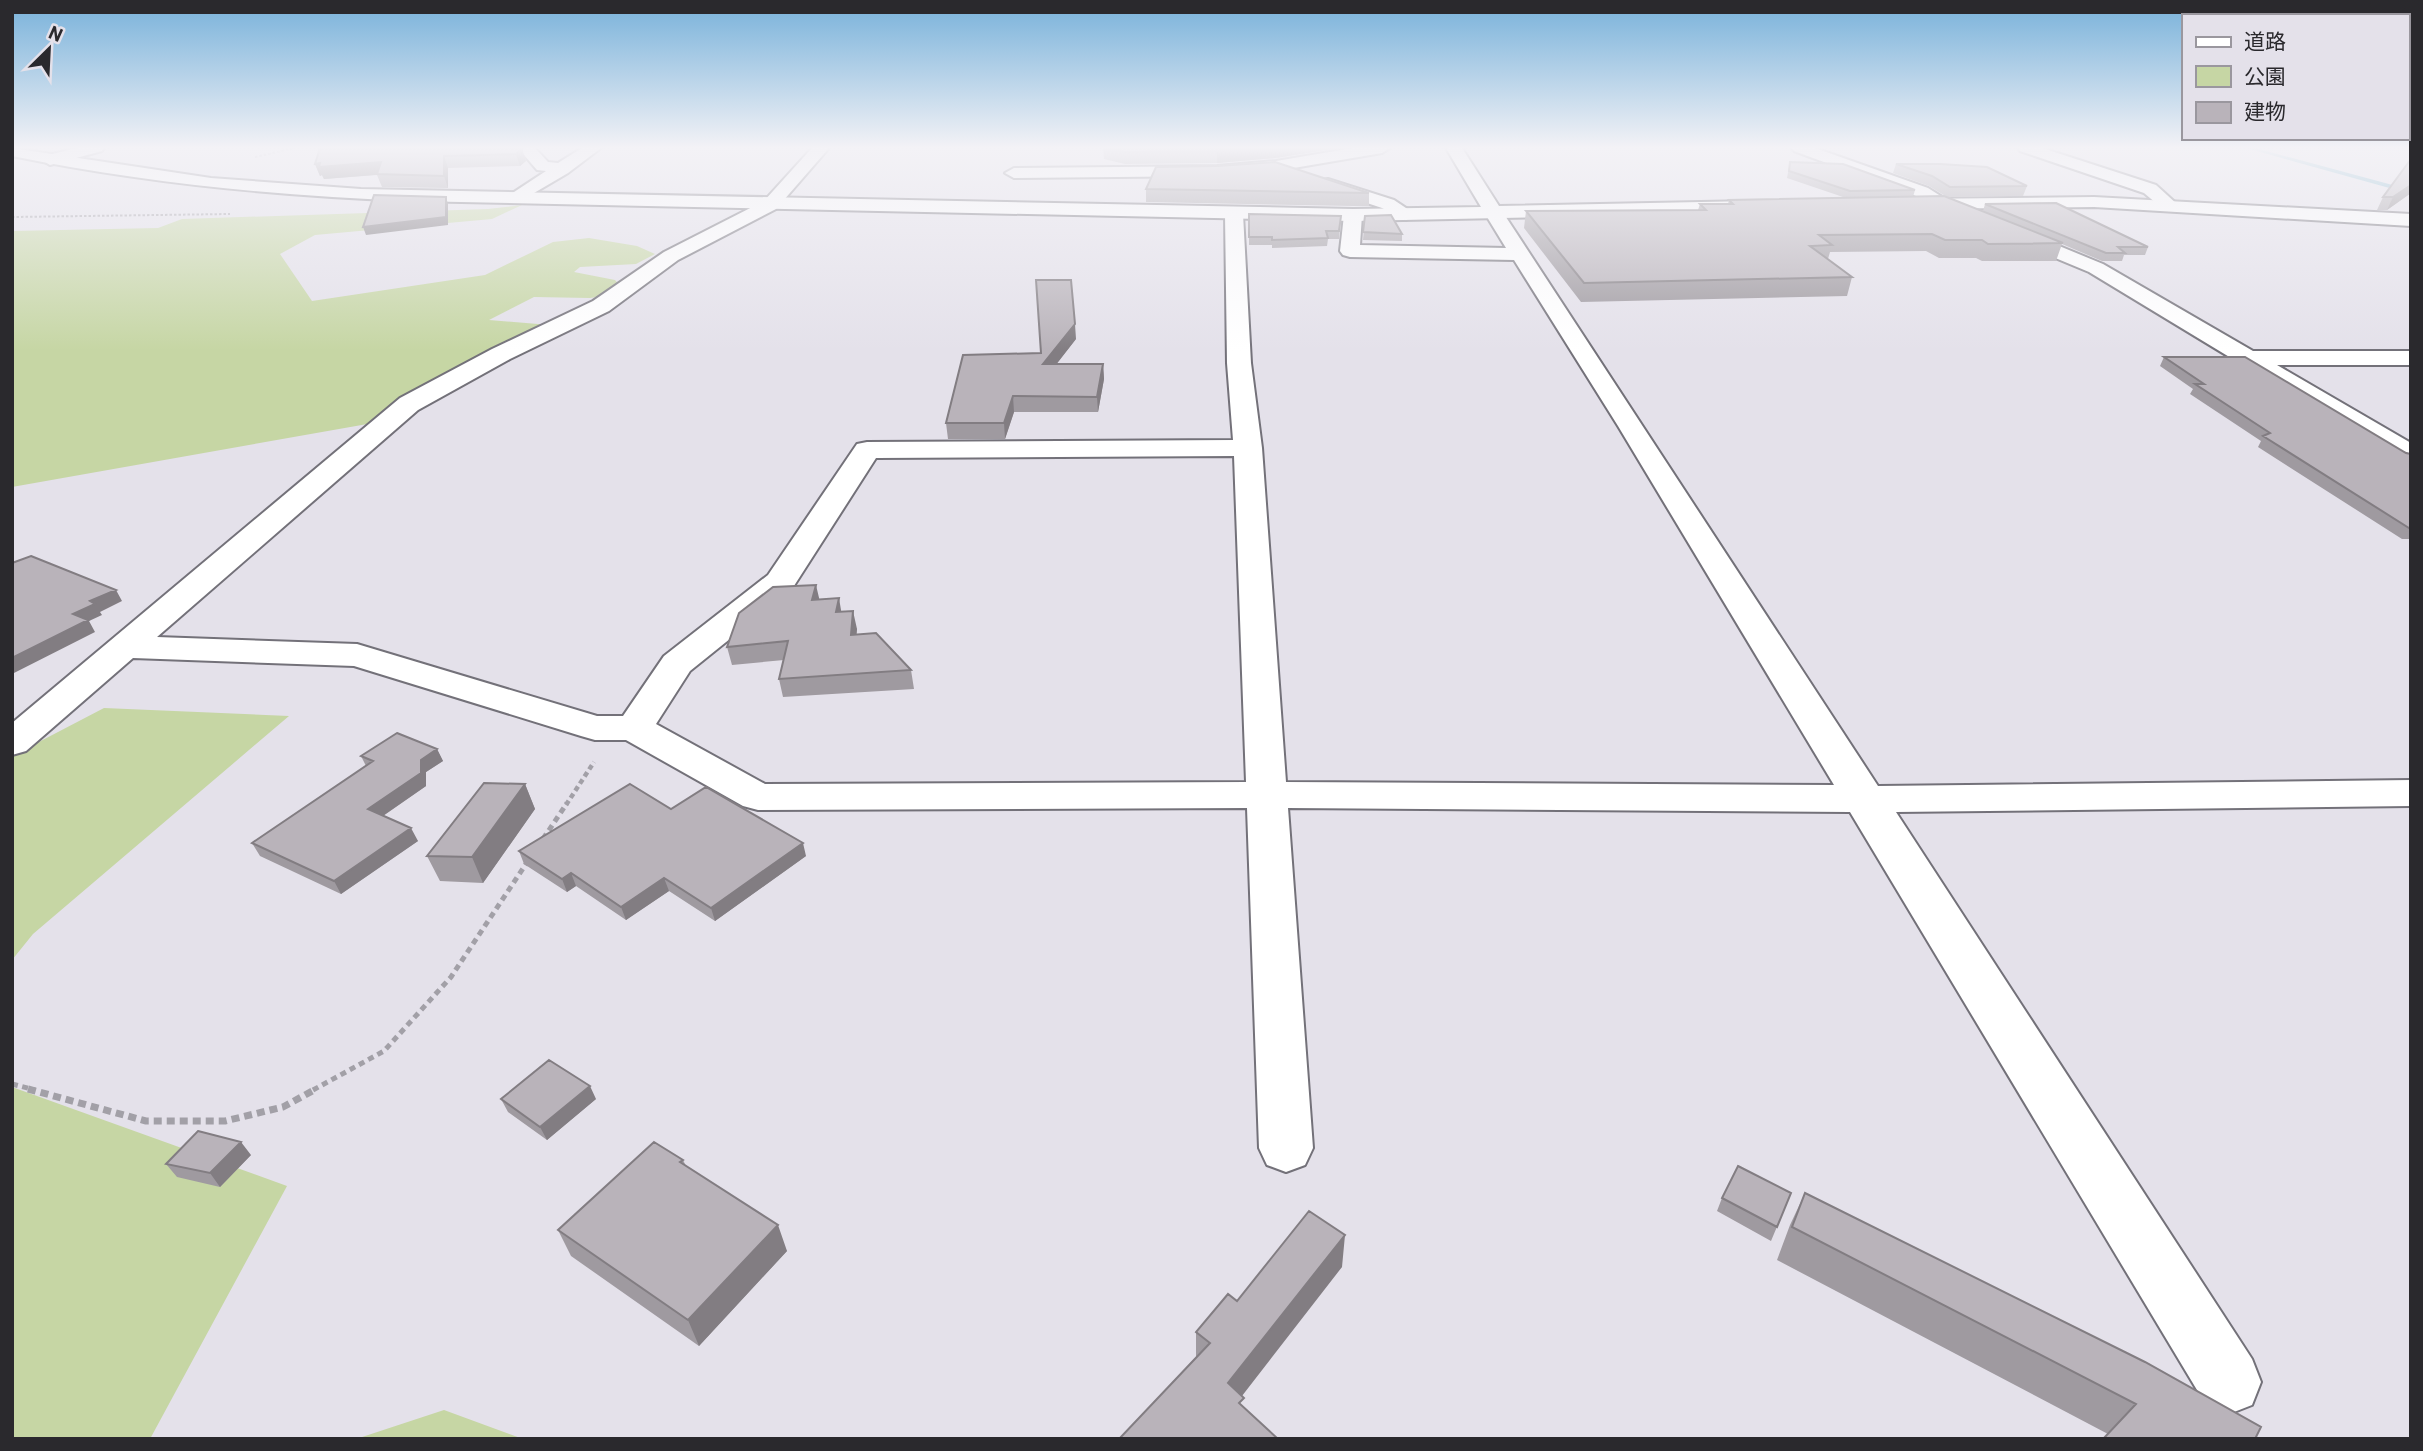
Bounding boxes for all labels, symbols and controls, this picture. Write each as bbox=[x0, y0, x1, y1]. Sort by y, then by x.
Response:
north arrow bbox=[14, 14, 84, 84]
legend bbox=[2182, 14, 2409, 140]
text: N bbox=[46, 20, 67, 46]
text: 道路 bbox=[2244, 28, 2286, 53]
text: 公園 bbox=[2244, 63, 2286, 88]
text: 建物 bbox=[2244, 98, 2286, 123]

